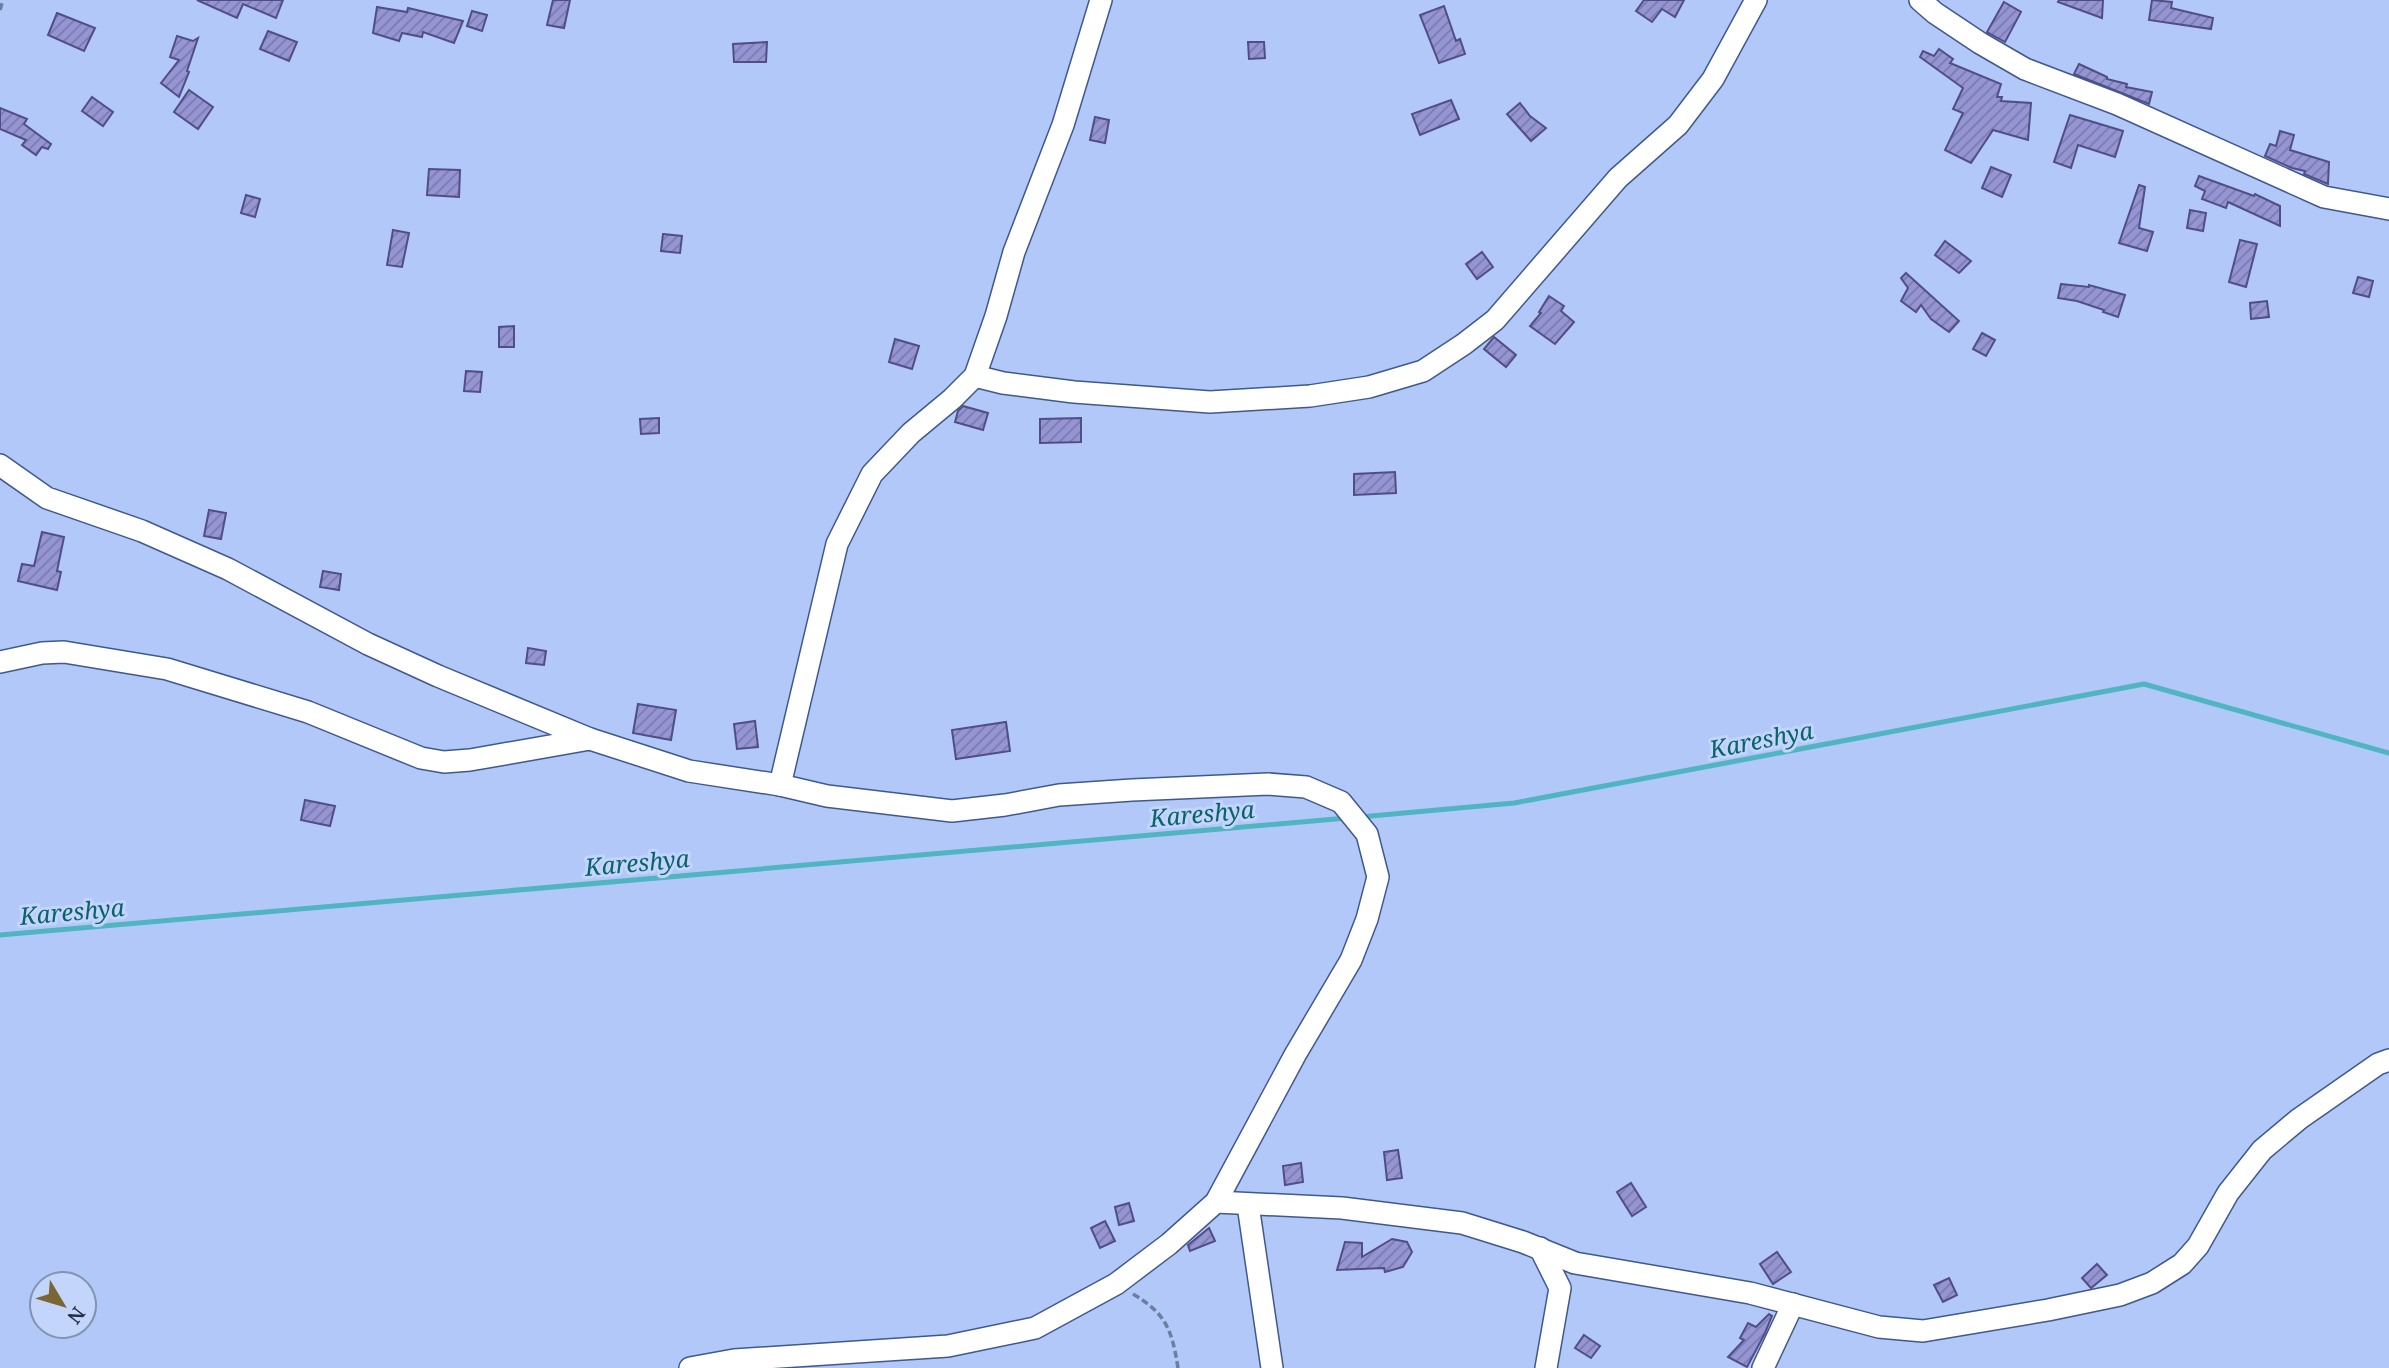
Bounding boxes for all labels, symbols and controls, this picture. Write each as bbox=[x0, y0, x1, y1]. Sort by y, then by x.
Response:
water label: Kareshya bbox=[1705, 713, 1816, 765]
water label: Kareshya bbox=[1147, 792, 1256, 834]
water label: Kareshya bbox=[582, 841, 691, 883]
water label: Kareshya bbox=[17, 890, 126, 932]
north arrow bbox=[28, 1270, 98, 1340]
text: N bbox=[62, 1302, 91, 1329]

